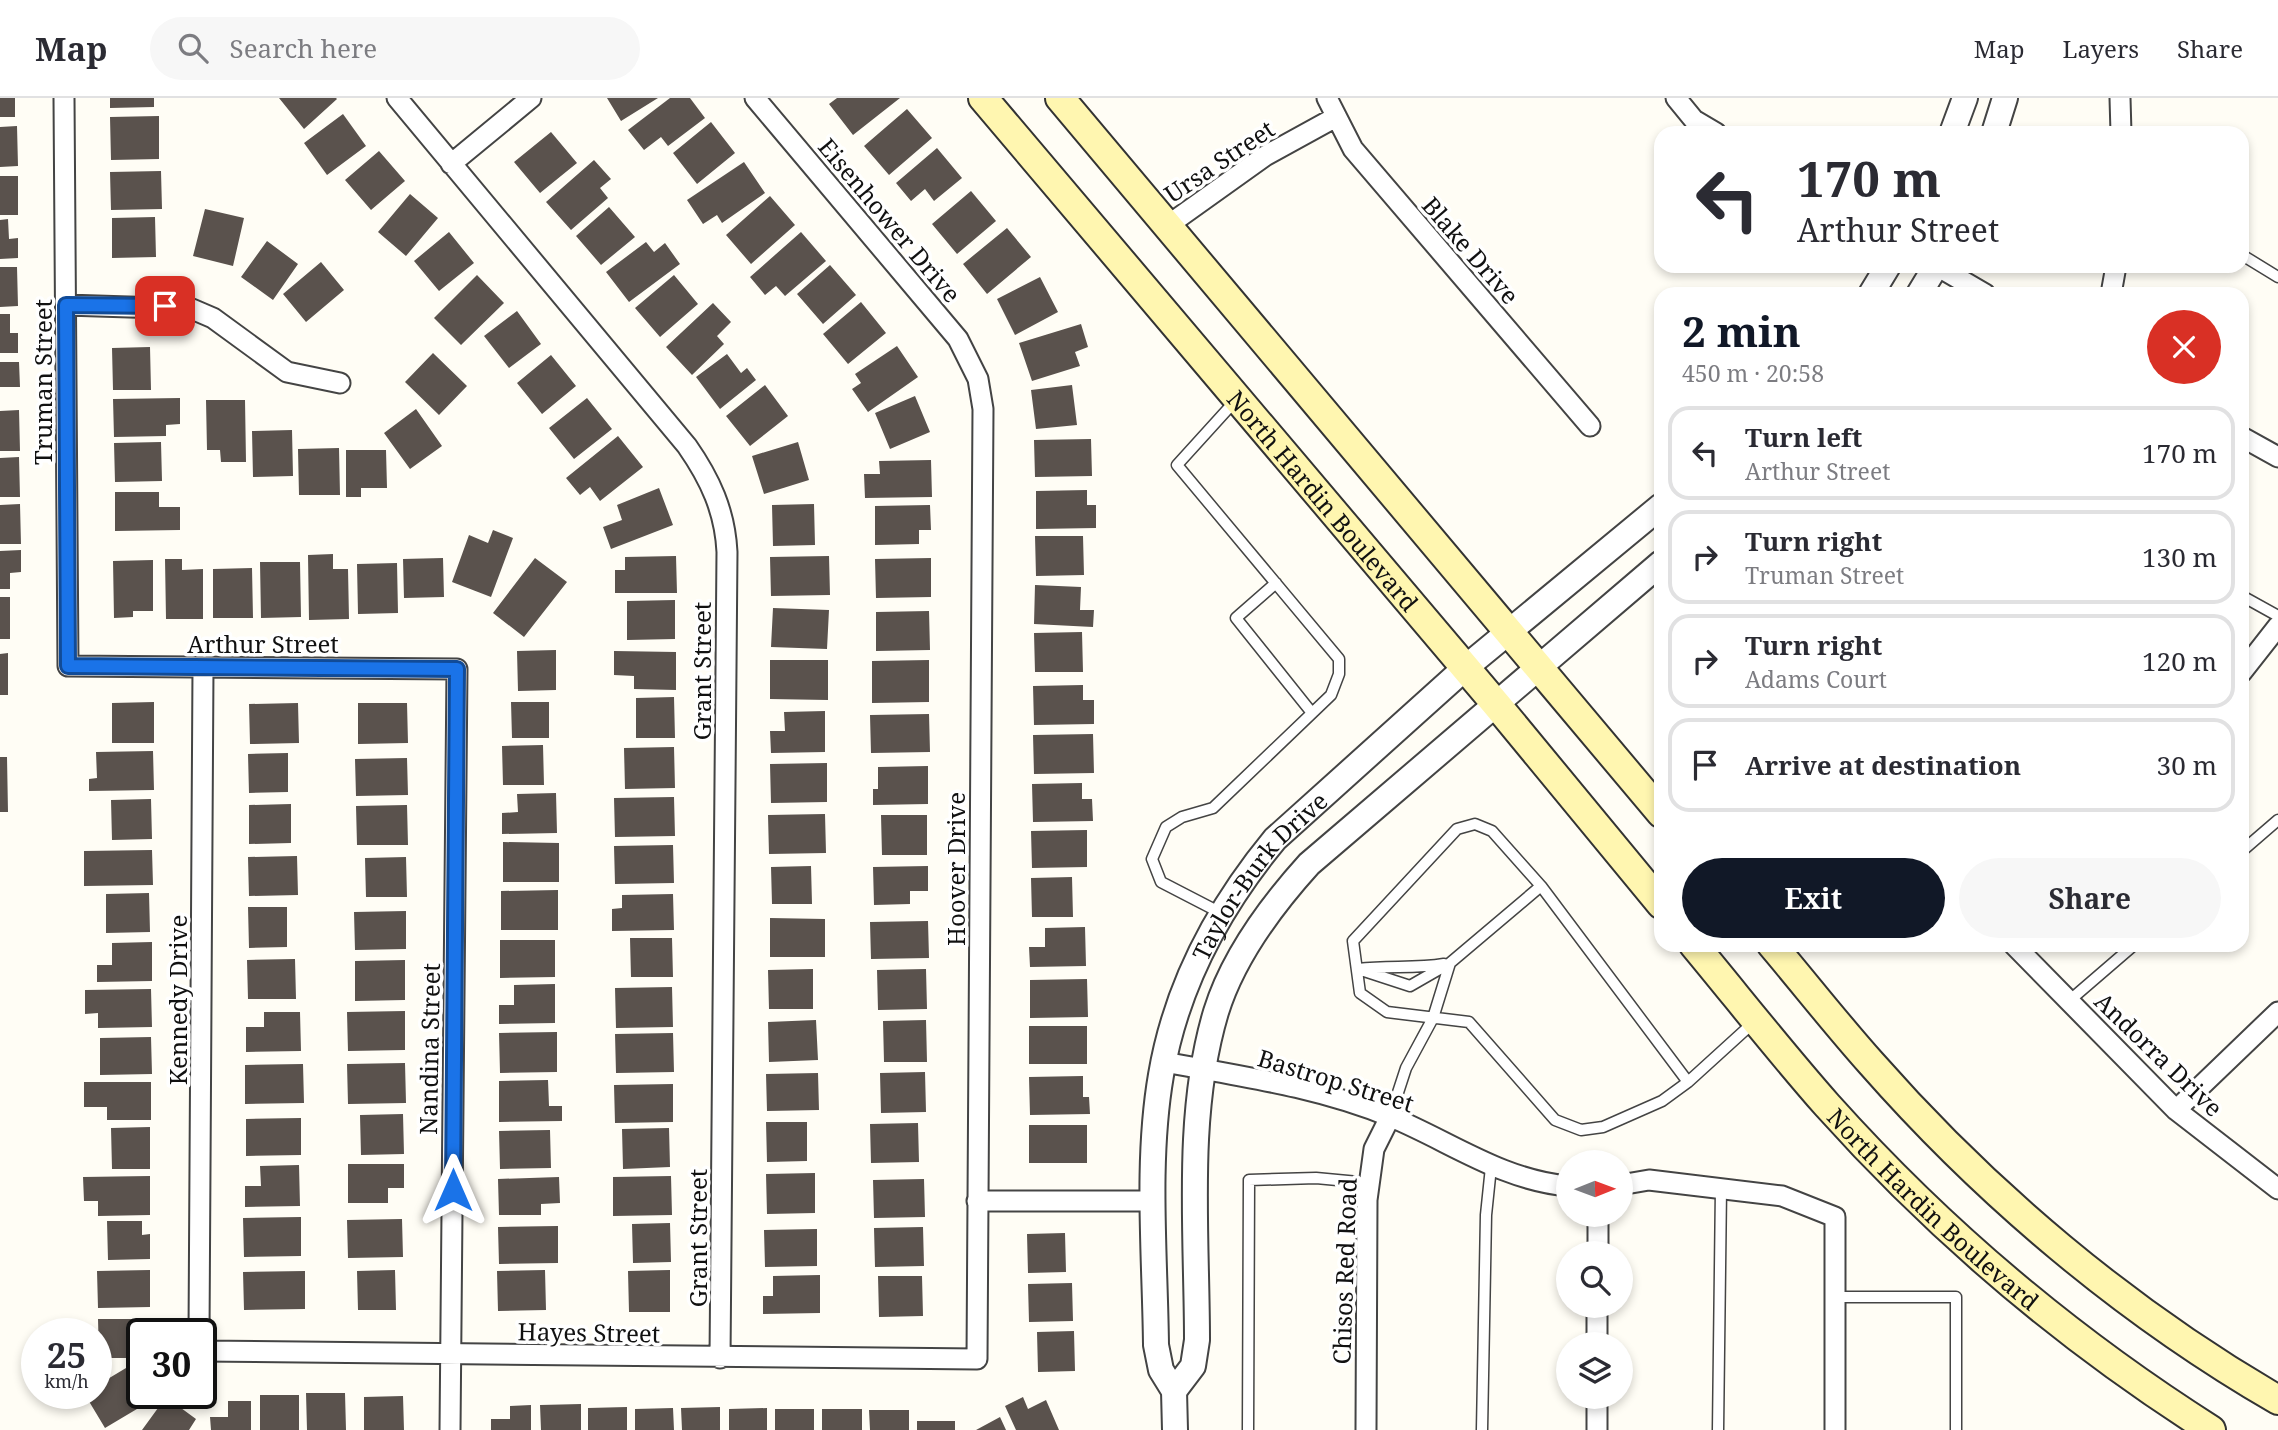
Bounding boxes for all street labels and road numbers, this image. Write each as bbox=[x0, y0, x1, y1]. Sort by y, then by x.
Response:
street label: Ursa Street bbox=[1158, 112, 1280, 210]
street label: Eisenhower Drive bbox=[811, 131, 969, 309]
street label: Blake Drive bbox=[1415, 189, 1527, 311]
street label: Truman Street bbox=[26, 299, 59, 465]
street label: North Hardin Boulevard bbox=[1220, 383, 1427, 618]
street label: Grant Street bbox=[685, 602, 718, 740]
street label: Arthur Street bbox=[187, 627, 339, 660]
street label: Taylor-Burk Drive bbox=[1183, 784, 1334, 965]
street label: Hoover Drive bbox=[939, 792, 972, 946]
street label: Kennedy Drive bbox=[161, 915, 194, 1085]
street label: Nandina Street bbox=[411, 963, 447, 1135]
street label: Andorra Drive bbox=[2088, 984, 2230, 1124]
street label: Bastrop Street bbox=[1254, 1041, 1418, 1119]
street label: North Hardin Boulevard bbox=[1821, 1100, 2047, 1317]
street label: Grant Street bbox=[681, 1169, 714, 1307]
street label: Chisos Red Road bbox=[1324, 1177, 1364, 1365]
street label: Hayes Street bbox=[517, 1314, 661, 1350]

